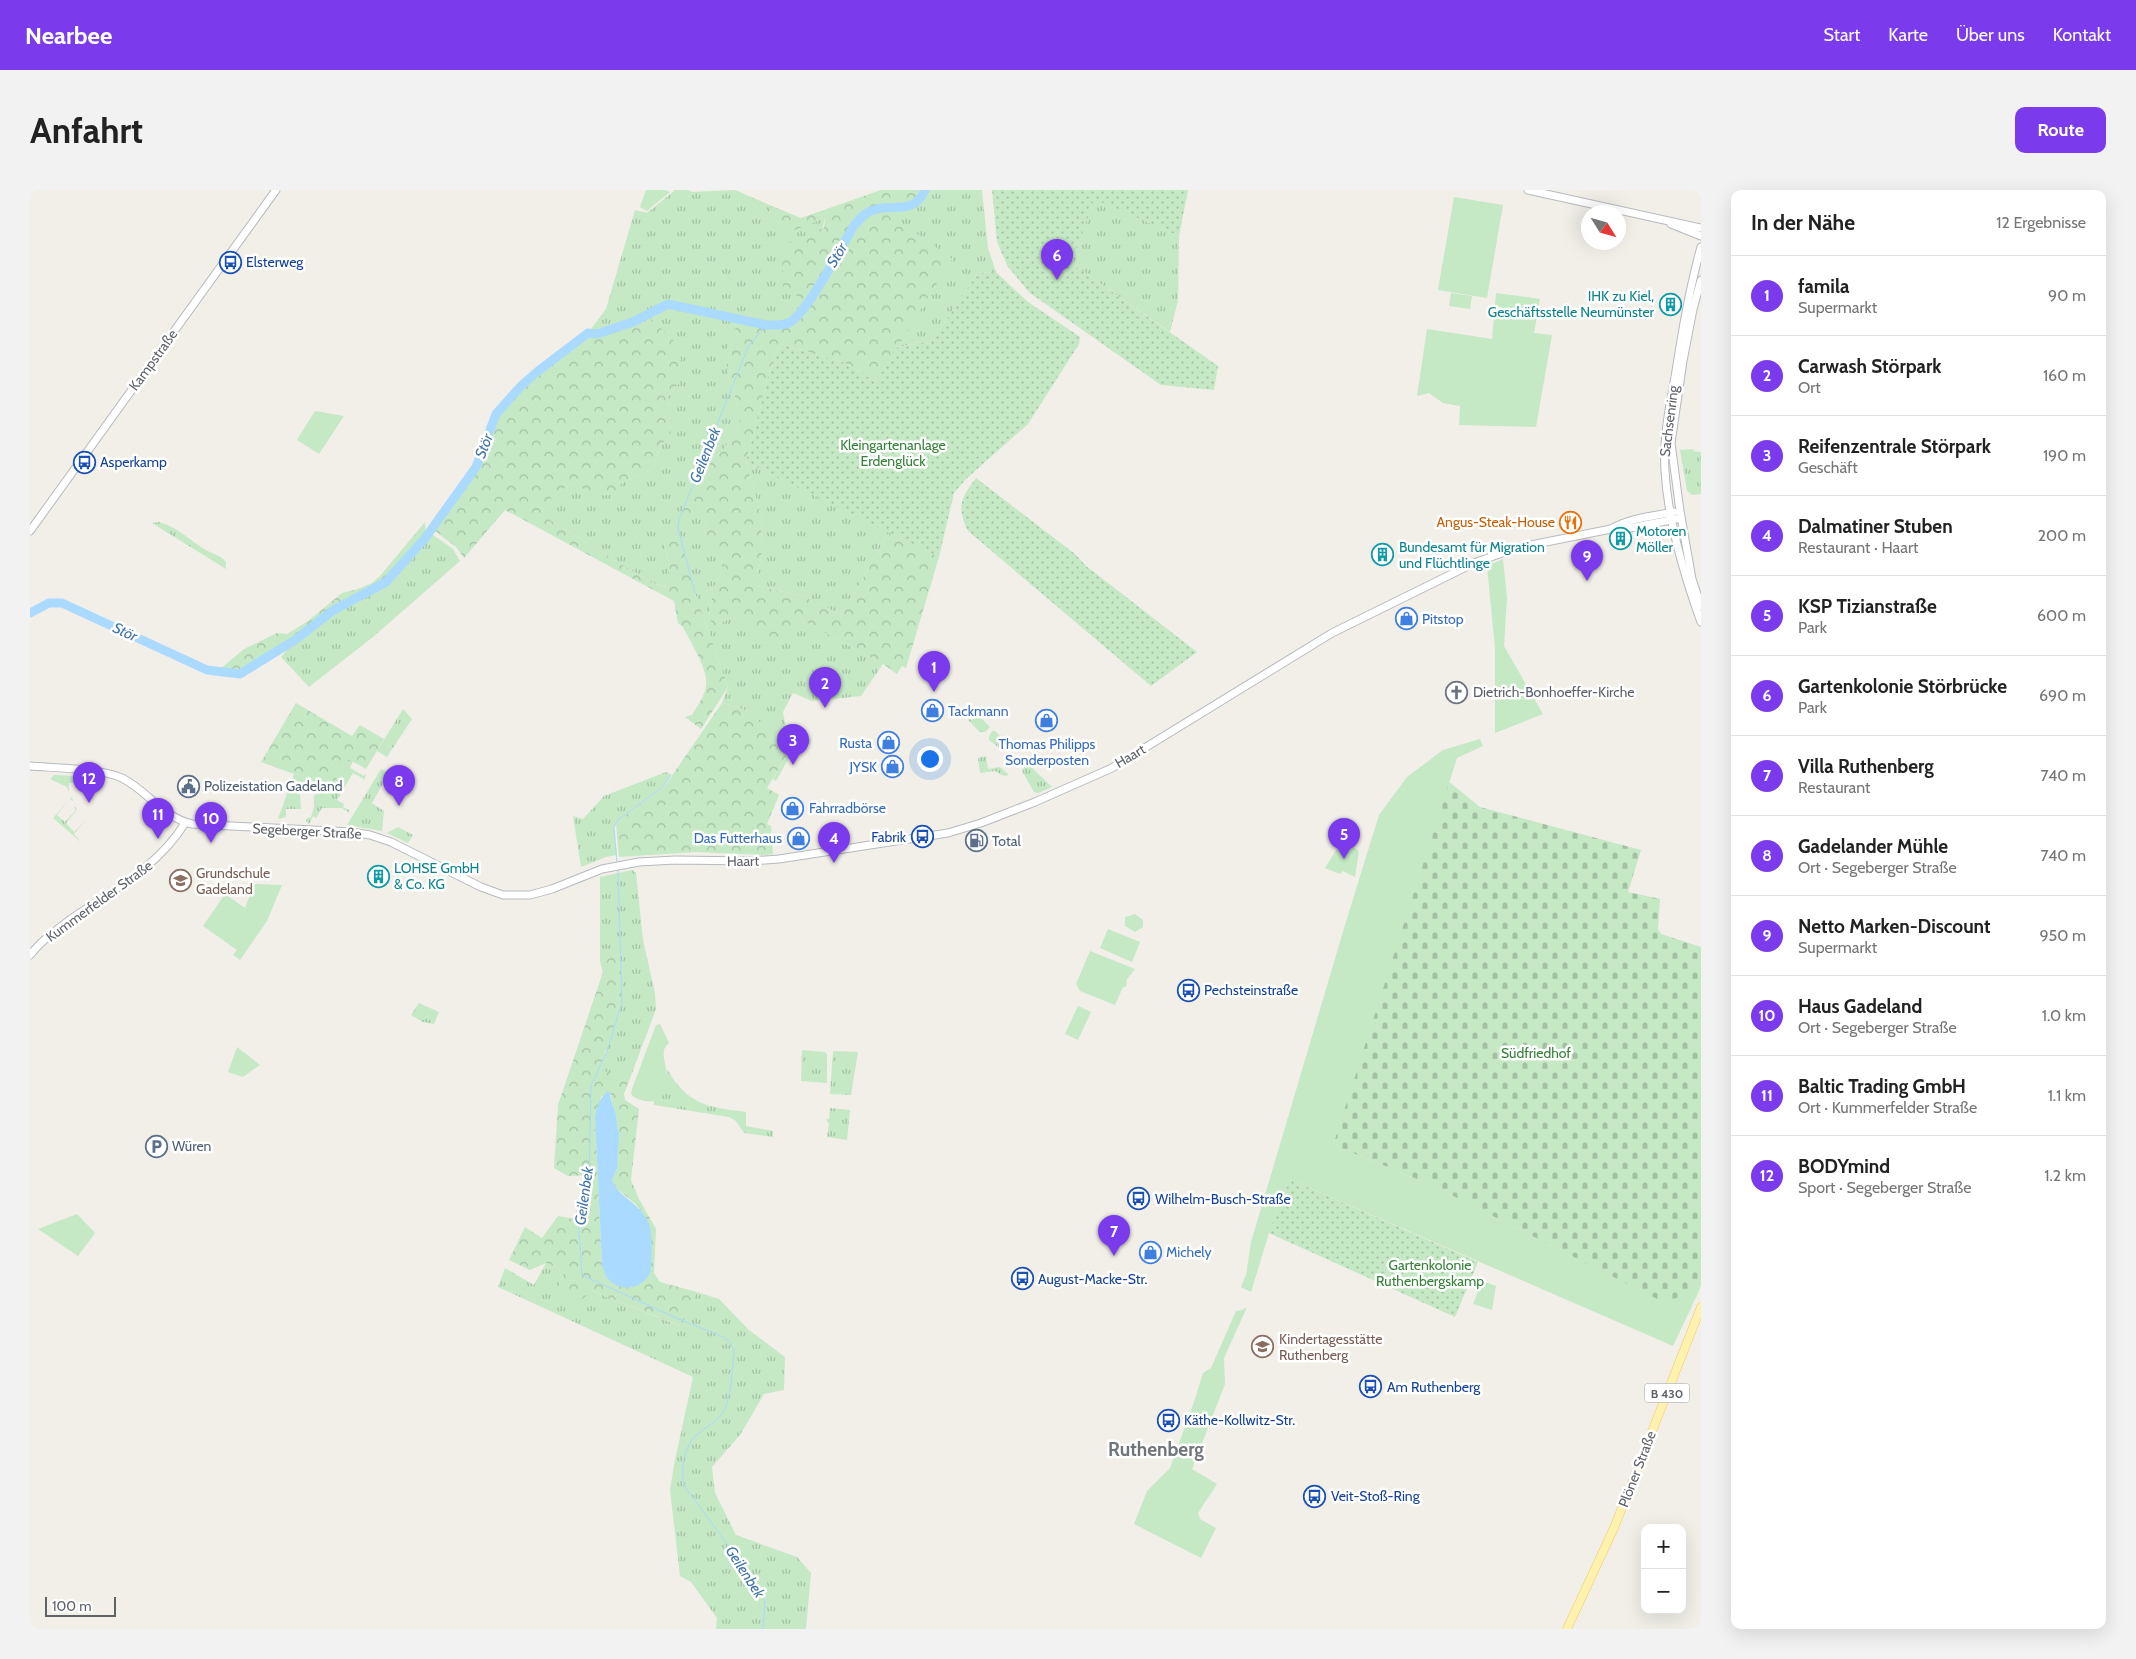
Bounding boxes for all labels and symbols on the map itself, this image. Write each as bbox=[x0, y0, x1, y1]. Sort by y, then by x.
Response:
north arrow bbox=[1581, 205, 1626, 250]
water label: Stör bbox=[823, 239, 852, 270]
pin: 6 bbox=[1041, 239, 1073, 280]
bus stop icon: Elsterweg bbox=[218, 250, 242, 274]
place label: Elsterweg bbox=[246, 253, 304, 271]
place label: IHK zu Kiel, Geschäftsstelle Neumünster bbox=[1488, 287, 1655, 321]
building icon: IHK zu Kiel, Geschäftsstelle Neumünster bbox=[1658, 292, 1682, 316]
street label: Kampstraße bbox=[125, 326, 181, 394]
street label: Sachsenring bbox=[1656, 383, 1682, 458]
water label: Geilenbek bbox=[686, 424, 725, 485]
water label: Stör bbox=[471, 430, 497, 461]
park label: Kleingartenanlage Erdenglück bbox=[840, 436, 946, 470]
bus stop icon: Asperkamp bbox=[72, 450, 96, 474]
place label: Asperkamp bbox=[100, 453, 167, 471]
restaurant icon: Angus-Steak-House bbox=[1559, 510, 1583, 534]
place label: Angus-Steak-House bbox=[1436, 513, 1555, 531]
place label: Motoren Möller bbox=[1636, 522, 1687, 556]
building icon: Motoren Möller bbox=[1608, 527, 1632, 551]
place label: Bundesamt für Migration und Flüchtlinge bbox=[1399, 538, 1545, 572]
pin: 9 bbox=[1571, 540, 1603, 581]
building icon: Bundesamt für Migration und Flüchtlinge bbox=[1371, 543, 1395, 567]
shop icon: Pitstop bbox=[1394, 607, 1418, 631]
place label: Pitstop bbox=[1422, 610, 1464, 628]
water label: Stör bbox=[110, 619, 141, 646]
pin: 1 bbox=[918, 651, 950, 692]
pin: 2 bbox=[809, 667, 841, 708]
church icon: Dietrich-Bonhoeffer-Kirche bbox=[1445, 680, 1469, 704]
place label: Dietrich-Bonhoeffer-Kirche bbox=[1473, 683, 1634, 701]
shop icon: Tackmann bbox=[920, 699, 944, 723]
place label: Tackmann bbox=[948, 702, 1009, 720]
shop icon: Thomas Philipps Sonderposten bbox=[1035, 709, 1059, 733]
pin: 3 bbox=[777, 724, 809, 765]
shop icon: Rusta bbox=[876, 731, 900, 755]
place label: Rusta bbox=[839, 734, 872, 752]
place label: Thomas Philipps Sonderposten bbox=[999, 735, 1096, 769]
street label: Haart bbox=[1112, 740, 1149, 772]
your location bbox=[917, 746, 943, 772]
shop icon: JYSK bbox=[881, 755, 905, 779]
place label: JYSK bbox=[848, 758, 877, 776]
pin: 12 bbox=[73, 762, 105, 803]
pin: 8 bbox=[383, 765, 415, 806]
public building icon: Polizeistation Gadeland bbox=[176, 774, 200, 798]
place label: Polizeistation Gadeland bbox=[204, 777, 343, 795]
shop icon: Fahrradbörse bbox=[781, 796, 805, 820]
pin: 11 bbox=[142, 798, 174, 839]
place label: Fahrradbörse bbox=[809, 799, 886, 817]
pin: 10 bbox=[195, 802, 227, 843]
pin: 5 bbox=[1328, 818, 1360, 859]
street label: Segeberger Straße bbox=[252, 819, 362, 843]
pin: 4 bbox=[818, 822, 850, 863]
bus stop icon: Fabrik bbox=[910, 825, 934, 849]
shop icon: Das Futterhaus bbox=[786, 826, 810, 850]
place label: Fabrik bbox=[871, 828, 907, 846]
place label: Das Futterhaus bbox=[694, 829, 782, 847]
fuel station icon: Total bbox=[964, 829, 988, 853]
place label: Total bbox=[992, 832, 1021, 850]
street label: Haart bbox=[727, 852, 760, 870]
street label: Kummerfelder Straße bbox=[42, 856, 156, 946]
place label: LOHSE GmbH & Co. KG bbox=[394, 859, 479, 893]
place label: Grundschule Gadeland bbox=[196, 864, 270, 898]
building icon: LOHSE GmbH & Co. KG bbox=[366, 864, 390, 888]
school or university icon: Grundschule Gadeland bbox=[168, 869, 192, 893]
bus stop icon: Pechsteinstraße bbox=[1176, 978, 1200, 1002]
place label: Pechsteinstraße bbox=[1204, 981, 1298, 999]
park label: Südfriedhof bbox=[1501, 1044, 1571, 1062]
parking icon: Würen bbox=[144, 1134, 168, 1158]
place label: Würen bbox=[172, 1137, 212, 1155]
water label: Geilenbek bbox=[571, 1165, 597, 1226]
bus stop icon: Wilhelm-Busch-Straße bbox=[1127, 1187, 1151, 1211]
place label: Wilhelm-Busch-Straße bbox=[1155, 1190, 1291, 1208]
pin: 7 bbox=[1098, 1215, 1130, 1256]
shop icon: Michely bbox=[1138, 1240, 1162, 1264]
place label: Michely bbox=[1166, 1243, 1212, 1261]
park label: Gartenkolonie Ruthenbergskamp bbox=[1376, 1256, 1484, 1290]
bus stop icon: August-Macke-Str. bbox=[1010, 1267, 1034, 1291]
place label: August-Macke-Str. bbox=[1038, 1270, 1147, 1288]
place label: Kindertagesstätte Ruthenberg bbox=[1279, 1330, 1382, 1364]
school or university icon: Kindertagesstätte Ruthenberg bbox=[1251, 1335, 1275, 1359]
bus stop icon: Am Ruthenberg bbox=[1359, 1375, 1383, 1399]
place label: Am Ruthenberg bbox=[1387, 1378, 1481, 1396]
road number: B 430 bbox=[1644, 1384, 1690, 1402]
bus stop icon: Käthe-Kollwitz-Str. bbox=[1156, 1408, 1180, 1432]
place label: Käthe-Kollwitz-Str. bbox=[1184, 1411, 1295, 1429]
street label: Plöner Straße bbox=[1614, 1428, 1660, 1510]
district label: Ruthenberg bbox=[1108, 1438, 1204, 1461]
bus stop icon: Veit-Stoß-Ring bbox=[1303, 1484, 1327, 1508]
place label: Veit-Stoß-Ring bbox=[1331, 1487, 1421, 1505]
water label: Geilenbek bbox=[722, 1543, 769, 1602]
scale bar bbox=[45, 1594, 116, 1617]

